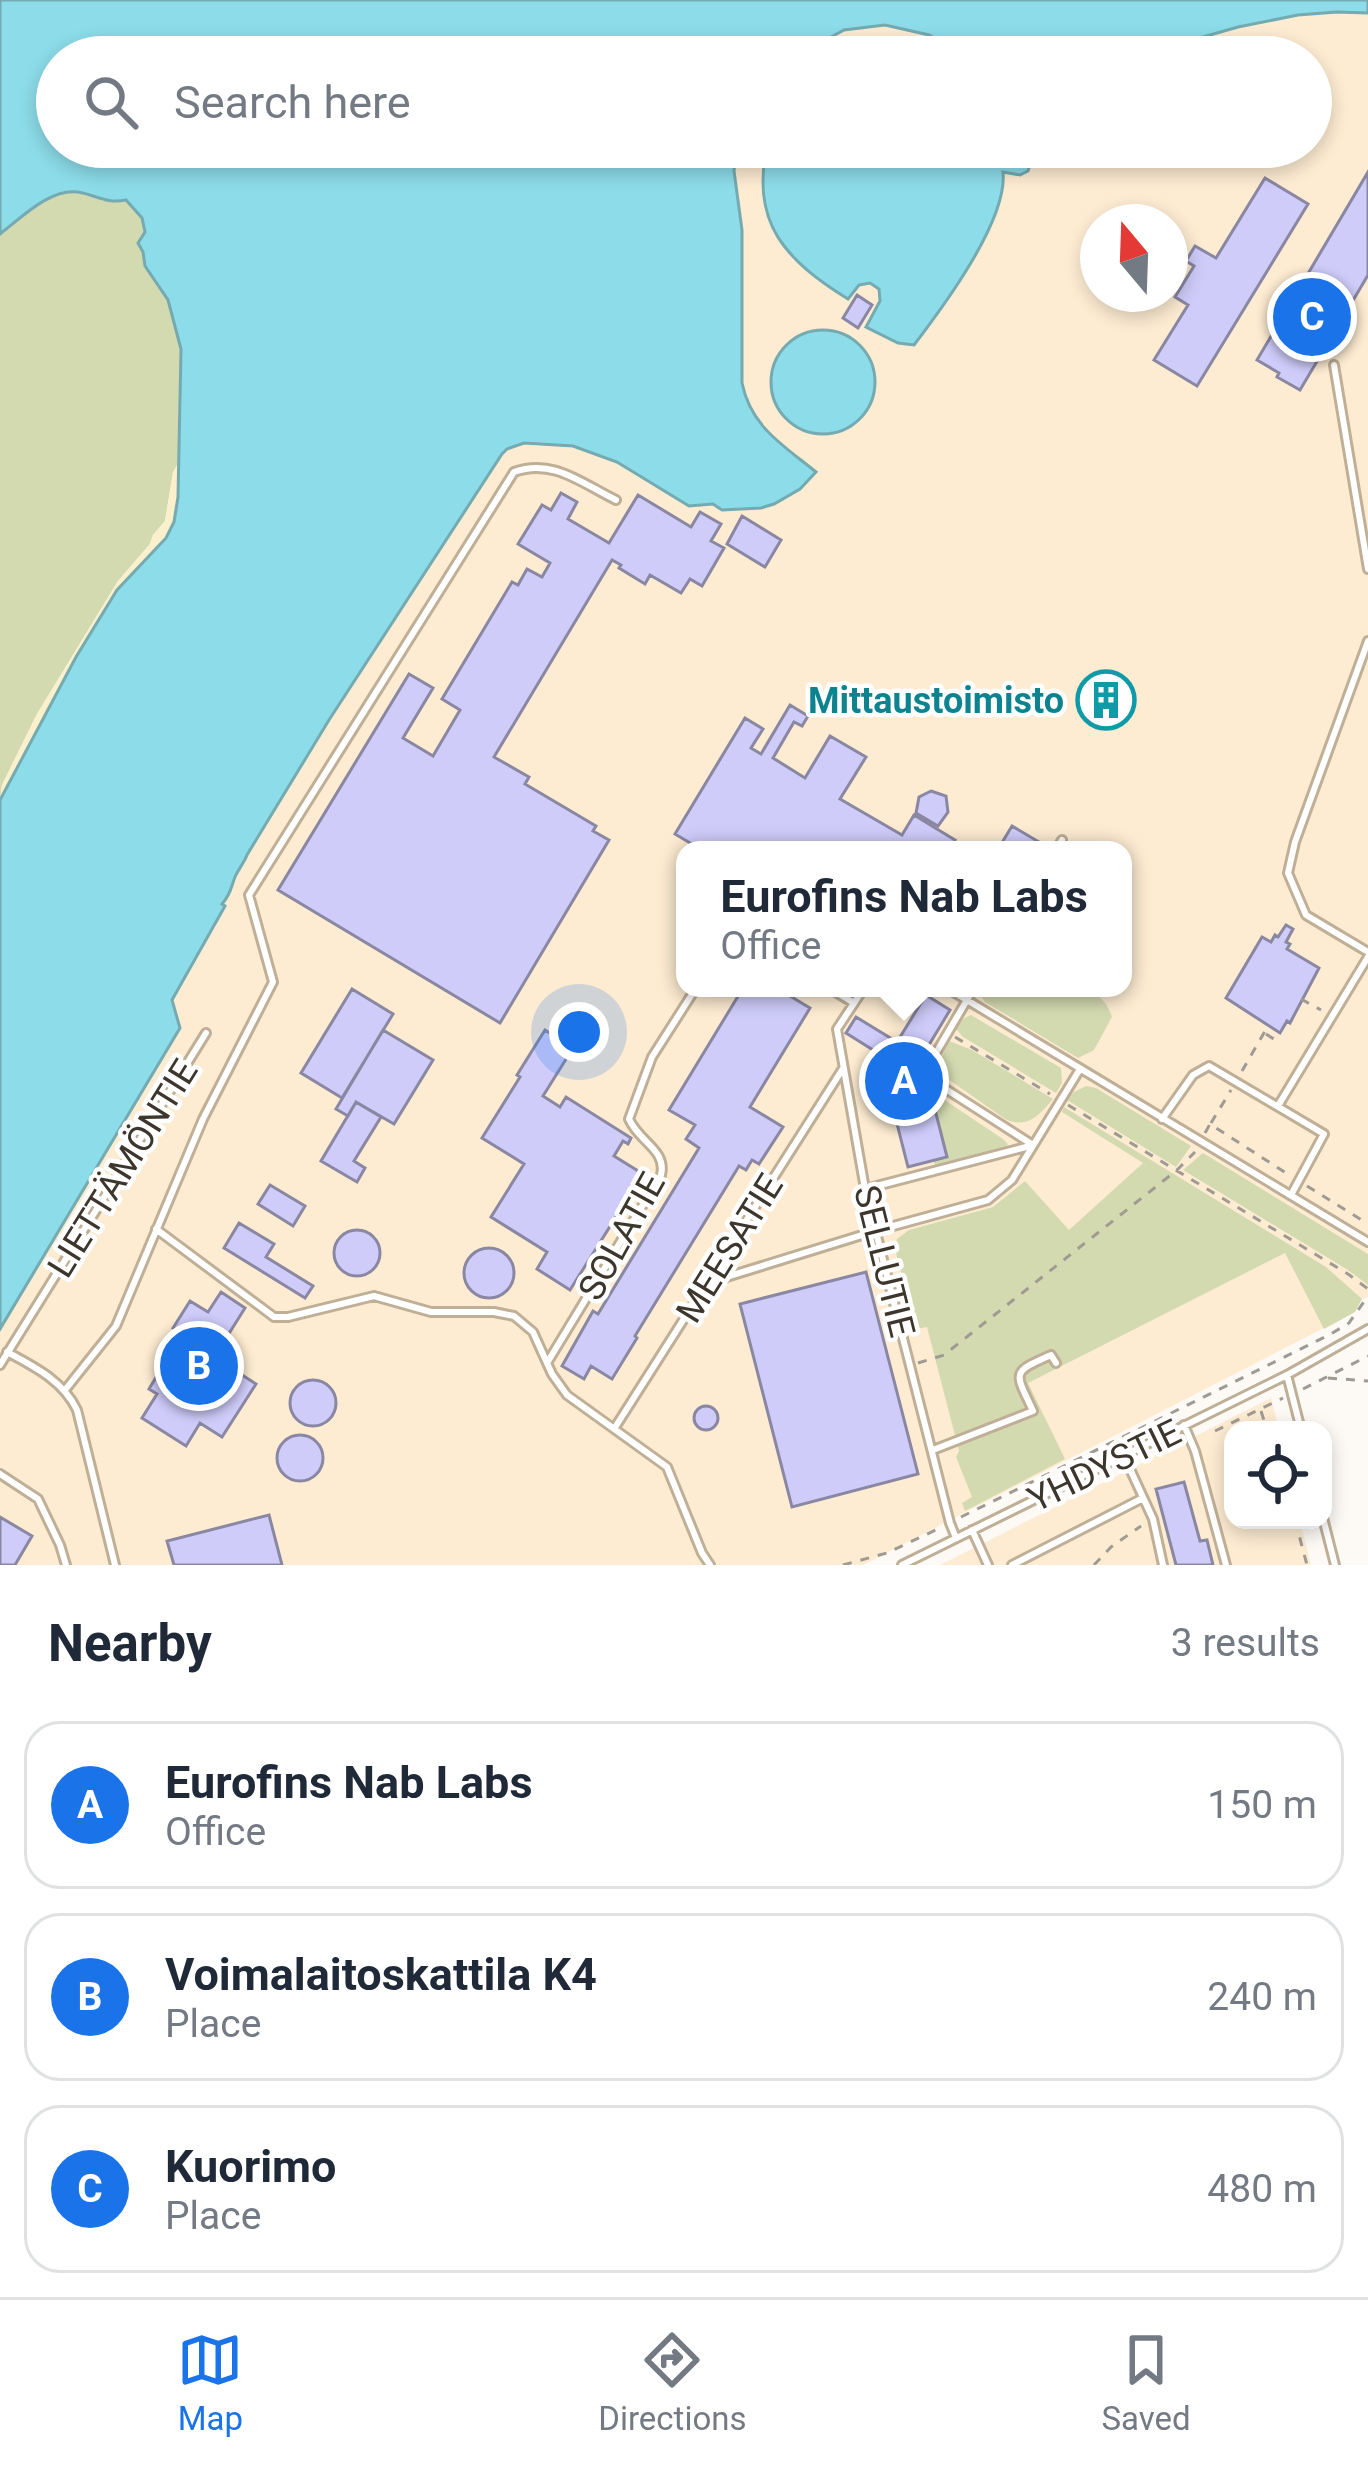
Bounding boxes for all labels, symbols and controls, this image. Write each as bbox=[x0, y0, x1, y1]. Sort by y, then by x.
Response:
search box bbox=[36, 36, 1332, 168]
icon: search bbox=[78, 69, 144, 135]
text: Search here bbox=[174, 76, 411, 129]
north arrow bbox=[1080, 204, 1188, 312]
pin: C bbox=[1273, 272, 1351, 362]
building icon: Mittaustoimisto bbox=[1075, 669, 1137, 731]
place label: Mittaustoimisto bbox=[808, 680, 1064, 722]
popup bbox=[676, 841, 1132, 997]
text: Eurofins Nab Labs bbox=[720, 870, 1088, 923]
text: Office bbox=[720, 923, 821, 969]
your location bbox=[549, 1002, 609, 1062]
pin: A bbox=[865, 1036, 943, 1126]
street label: LIETTÄMÖNTIE bbox=[39, 1052, 206, 1285]
street label: SOLATIE bbox=[570, 1166, 674, 1307]
street label: MEESATIE bbox=[668, 1167, 792, 1330]
street label: SELLUTIE bbox=[845, 1181, 923, 1341]
pin: B bbox=[160, 1321, 238, 1411]
street label: YHDYSTIE bbox=[1021, 1411, 1188, 1521]
map controls bbox=[1224, 1421, 1332, 1529]
button: locate bbox=[1224, 1421, 1332, 1529]
text: Nearby bbox=[48, 1614, 212, 1673]
text: 3 results bbox=[1171, 1620, 1320, 1666]
text: Eurofins Nab Labs bbox=[165, 1756, 533, 1809]
text: A bbox=[77, 1782, 103, 1828]
text: 150 m bbox=[1207, 1782, 1317, 1828]
text: Office bbox=[165, 1809, 266, 1855]
text: Voimalaitoskattila K4 bbox=[165, 1948, 597, 2001]
text: B bbox=[78, 1974, 102, 2020]
text: 240 m bbox=[1207, 1974, 1317, 2020]
text: Place bbox=[165, 2001, 261, 2047]
text: Kuorimo bbox=[165, 2140, 336, 2193]
text: C bbox=[77, 2166, 103, 2212]
text: 480 m bbox=[1207, 2166, 1317, 2212]
text: Place bbox=[165, 2193, 261, 2239]
tab: Map bbox=[177, 2327, 243, 2438]
tab: Directions bbox=[598, 2327, 747, 2438]
tab: Saved bbox=[1101, 2327, 1191, 2438]

